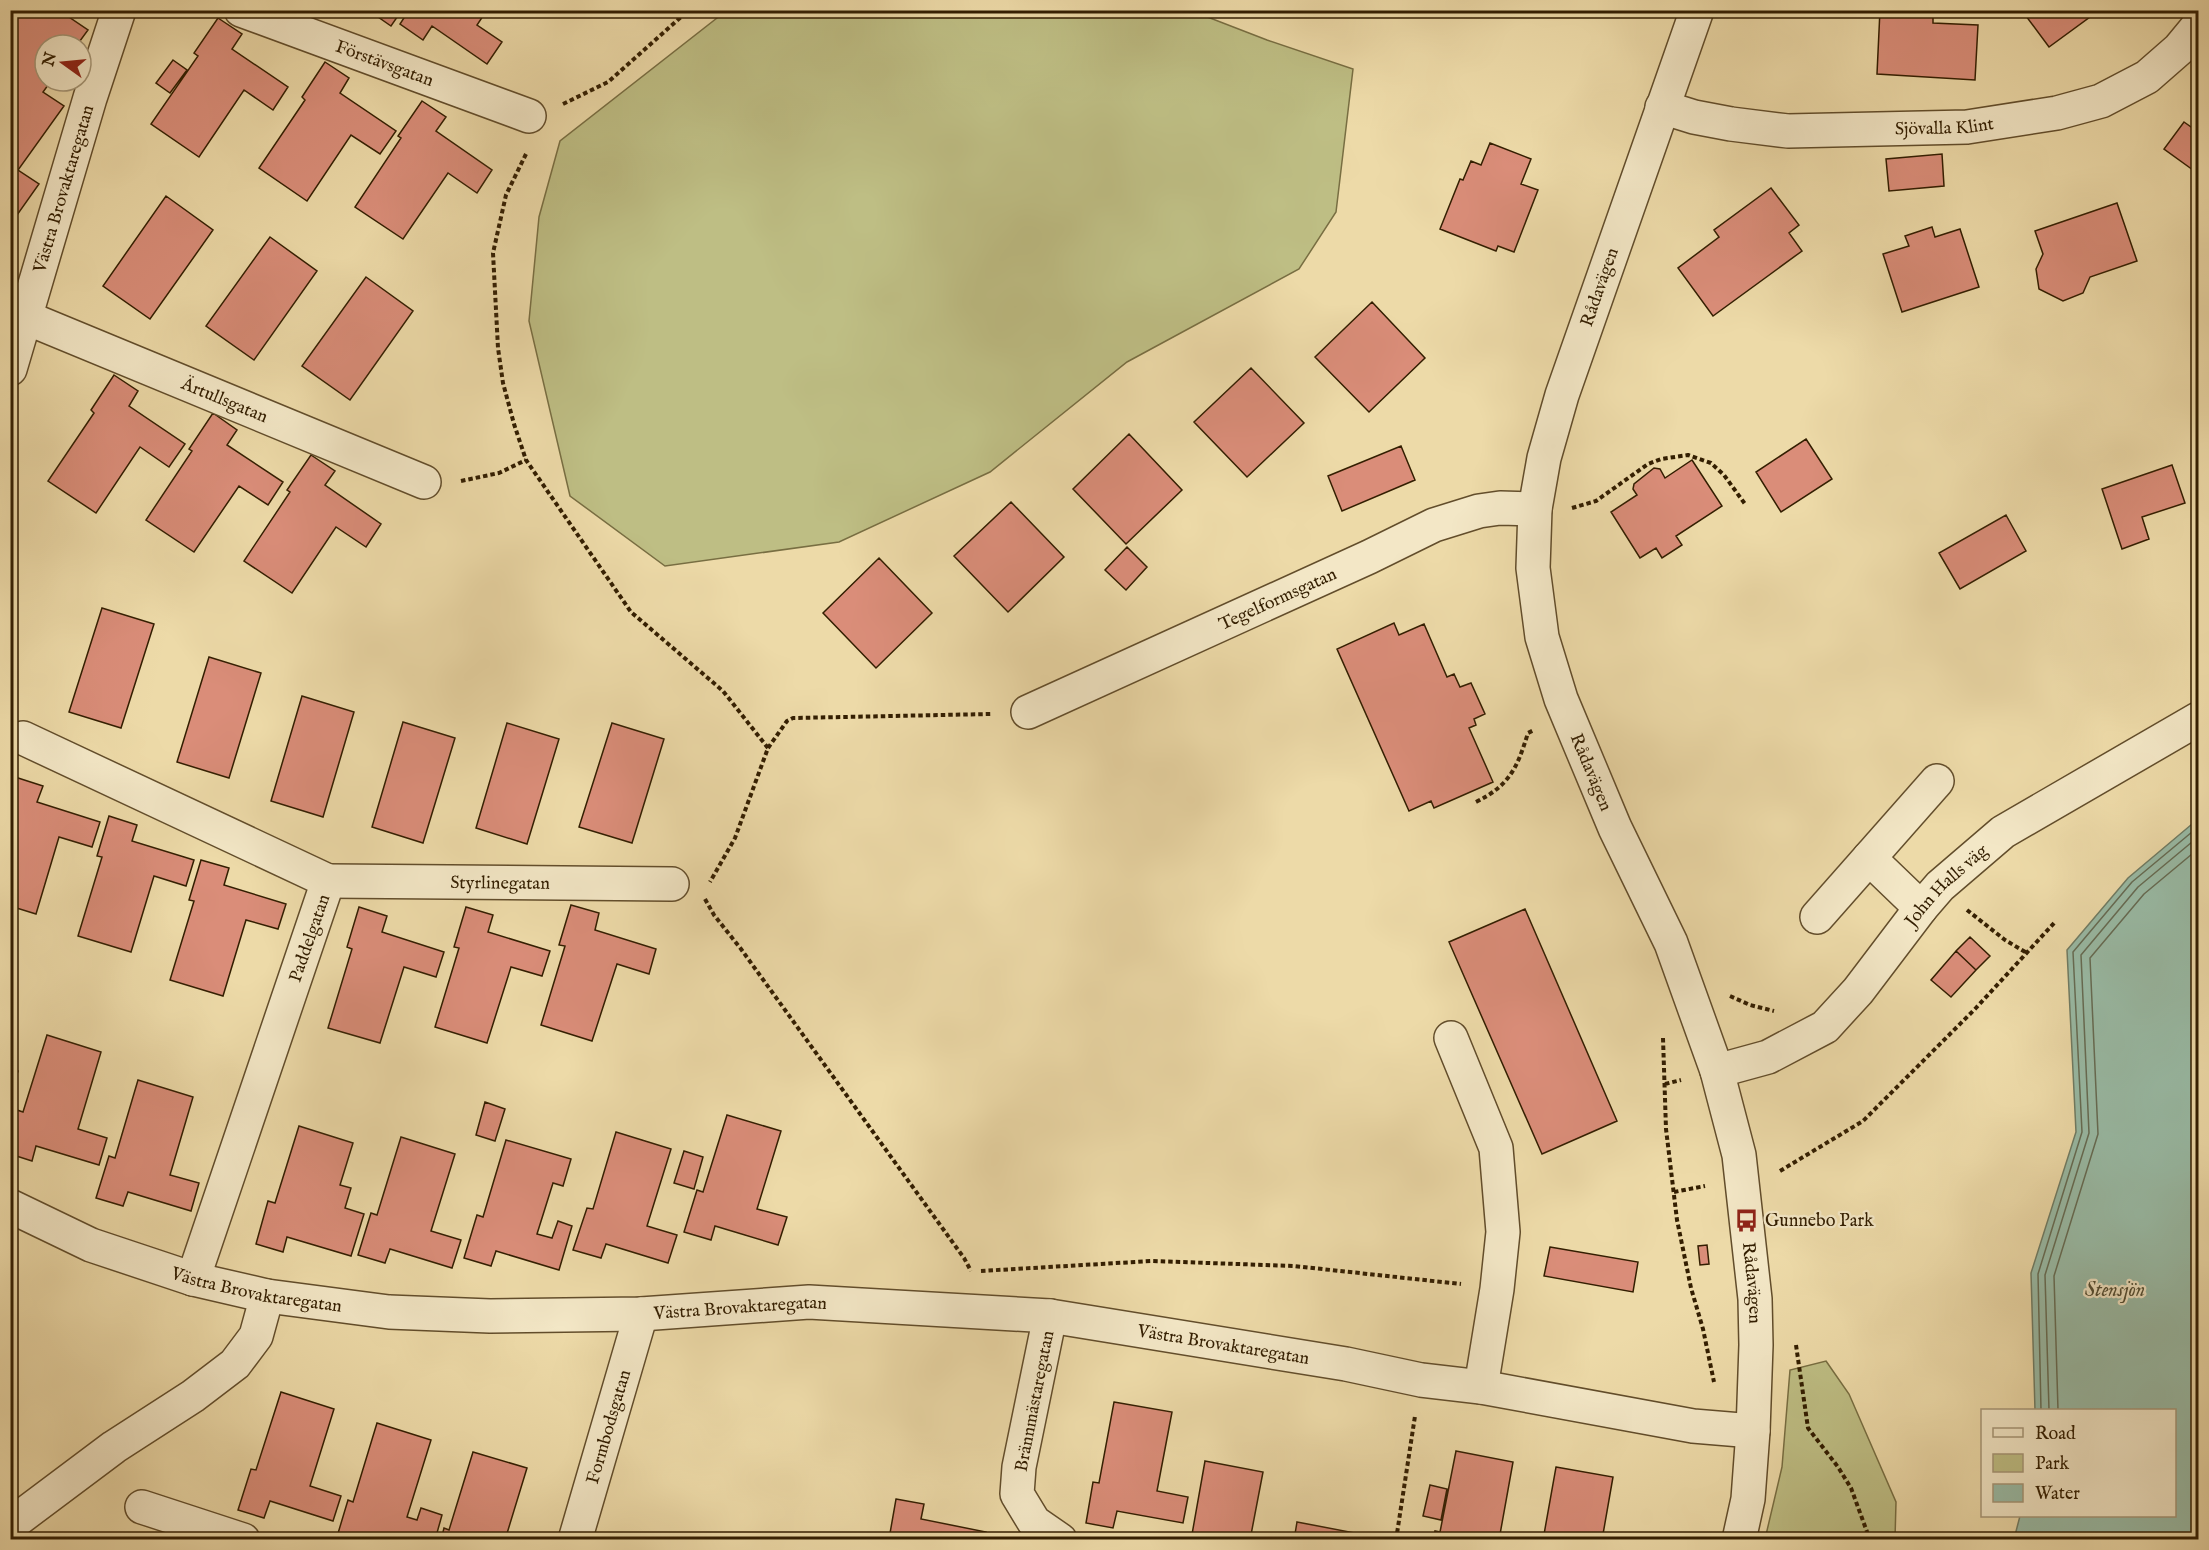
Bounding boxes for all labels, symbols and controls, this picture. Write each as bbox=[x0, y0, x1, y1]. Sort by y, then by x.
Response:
north arrow bbox=[33, 33, 93, 93]
street label: Förstävsgatan bbox=[332, 36, 437, 93]
text: N bbox=[39, 50, 62, 70]
street label: Västra Brovaktaregatan bbox=[29, 102, 100, 277]
street label: Sjövalla Klint bbox=[1895, 113, 1995, 142]
street label: Rådavägen bbox=[1576, 245, 1625, 330]
street label: Ärtullsgatan bbox=[177, 372, 271, 429]
street label: Tegelformsgatan bbox=[1216, 563, 1341, 637]
street label: Rådavägen bbox=[1564, 730, 1617, 815]
street label: John Halls väg bbox=[1899, 840, 1993, 934]
street label: Styrlinegatan bbox=[450, 872, 550, 896]
street label: Paddelgatan bbox=[285, 891, 336, 986]
bus stop icon: Gunnebo Park bbox=[1734, 1207, 1760, 1233]
place label: Gunnebo Park bbox=[1765, 1210, 1874, 1233]
street label: Rådavägen bbox=[1736, 1241, 1766, 1324]
street label: Västra Brovaktaregatan bbox=[167, 1262, 344, 1319]
water label: Stensjön bbox=[2085, 1278, 2145, 1303]
street label: Västra Brovaktaregatan bbox=[652, 1292, 828, 1326]
street label: Västra Brovaktaregatan bbox=[1135, 1320, 1311, 1371]
street label: Brännmästaregatan bbox=[1011, 1328, 1061, 1474]
street label: Formbodsgatan bbox=[582, 1367, 637, 1487]
legend bbox=[1981, 1409, 2176, 1517]
text: Road bbox=[2035, 1423, 2076, 1446]
text: Park bbox=[2035, 1453, 2070, 1476]
text: Water bbox=[2035, 1483, 2080, 1506]

